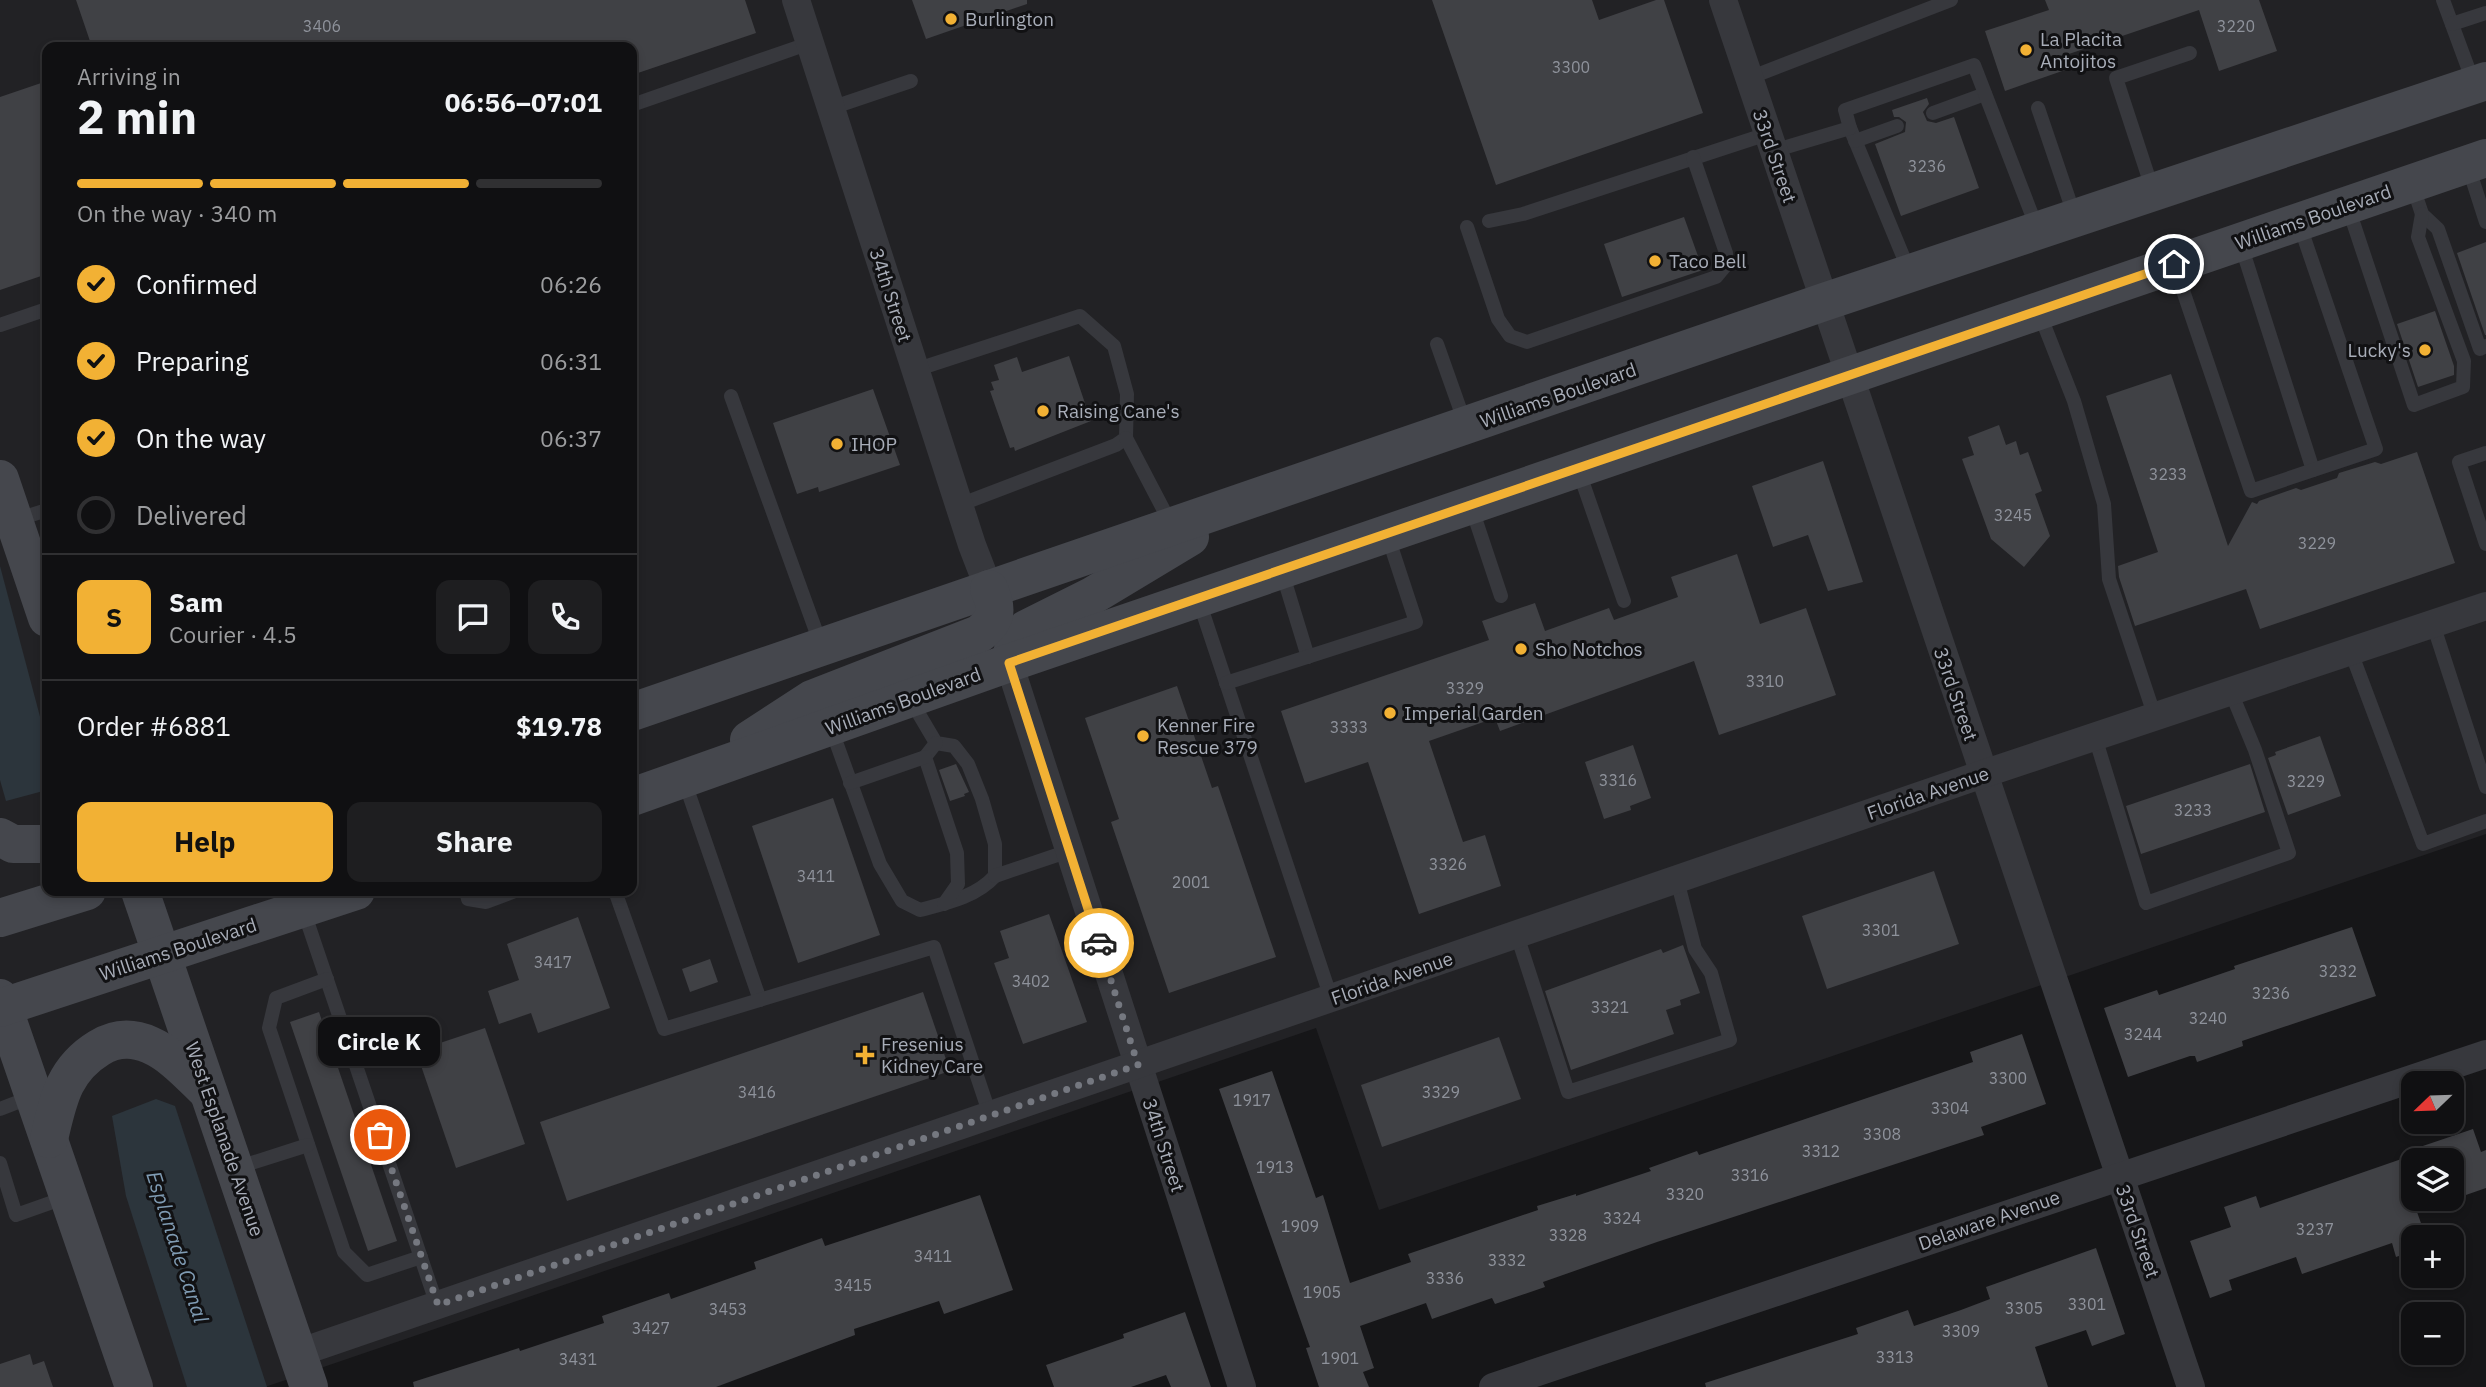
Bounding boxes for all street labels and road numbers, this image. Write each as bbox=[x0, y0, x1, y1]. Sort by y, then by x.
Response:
street label: 33rd Street bbox=[1748, 106, 1802, 206]
street label: Williams Boulevard bbox=[2232, 179, 2394, 255]
street label: 34th Street bbox=[865, 245, 917, 345]
street label: Williams Boulevard bbox=[1477, 357, 1639, 433]
street label: 33rd Street bbox=[1929, 644, 1983, 744]
street label: Williams Boulevard bbox=[822, 662, 984, 740]
street label: Florida Avenue bbox=[1864, 761, 1992, 825]
street label: Williams Boulevard bbox=[96, 912, 260, 986]
street label: Florida Avenue bbox=[1328, 946, 1456, 1010]
street label: West Esplanade Avenue bbox=[180, 1038, 270, 1240]
street label: 34th Street bbox=[1138, 1095, 1190, 1195]
street label: 33rd Street bbox=[2111, 1181, 2165, 1281]
street label: Delaware Avenue bbox=[1915, 1185, 2063, 1255]

